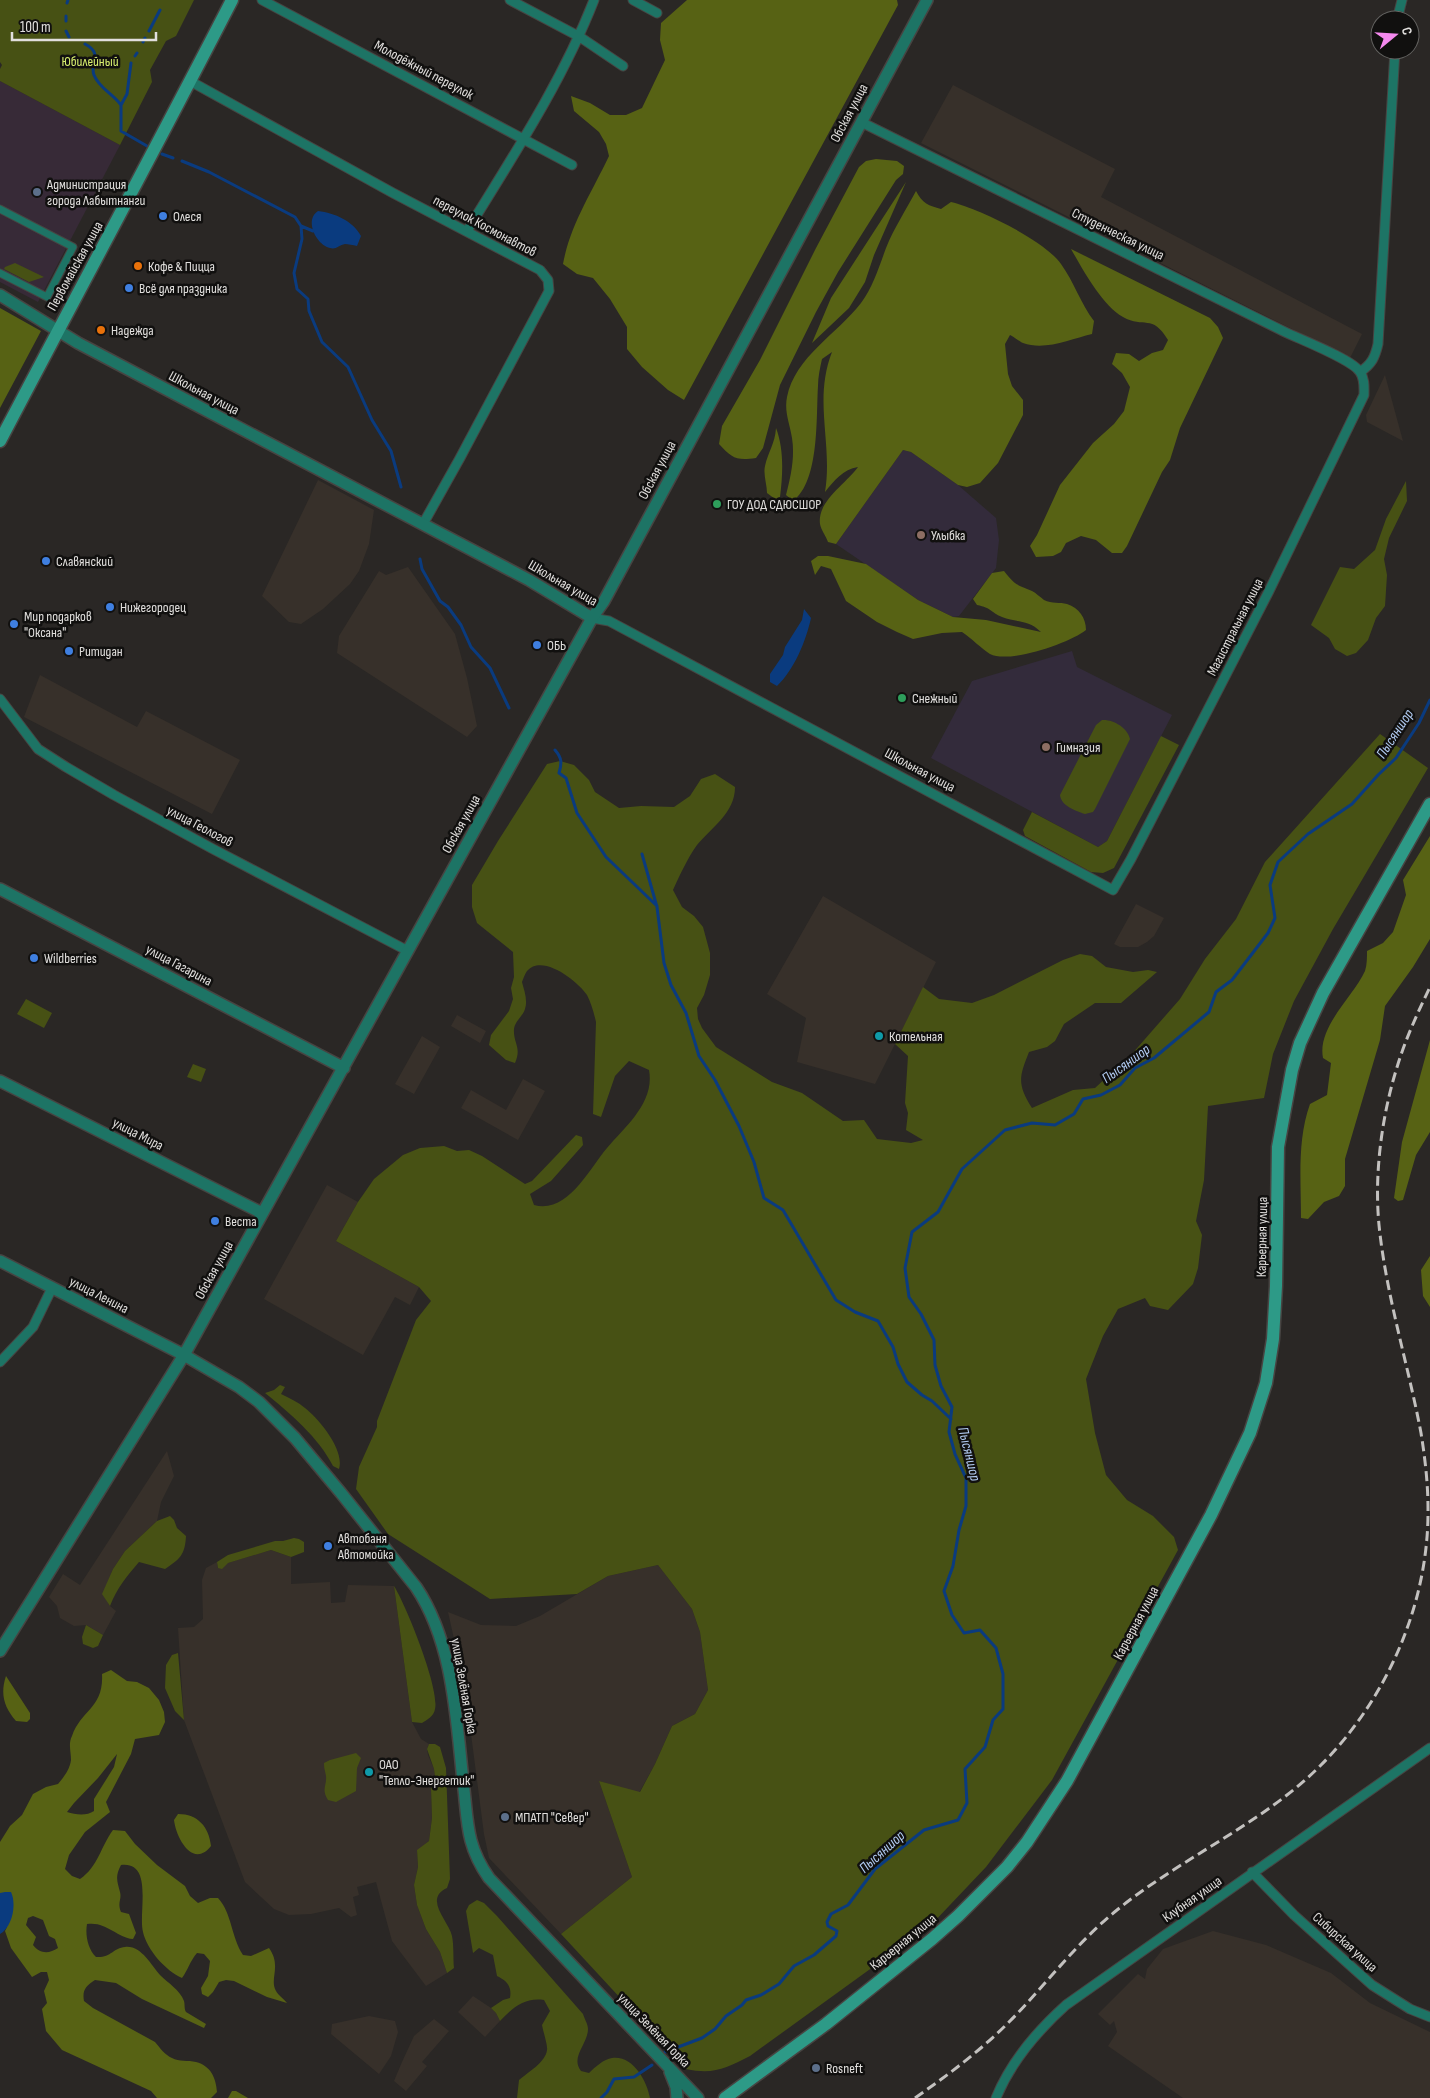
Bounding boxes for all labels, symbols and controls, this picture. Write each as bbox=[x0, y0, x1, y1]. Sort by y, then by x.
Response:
scale bar bbox=[12, 10, 156, 42]
north arrow bbox=[1370, 10, 1420, 60]
text: 100 m bbox=[20, 18, 51, 37]
text: С bbox=[1398, 25, 1416, 37]
street label: Молодёжный переулок bbox=[371, 37, 477, 104]
park label: Юбилейный bbox=[61, 53, 119, 70]
street label: Обская улица bbox=[826, 81, 872, 145]
place label: Администрация города Лабытнанги bbox=[46, 176, 146, 209]
marker: Администрация города Лабытнанги bbox=[31, 186, 43, 198]
street label: переулок Космонавтов bbox=[430, 192, 540, 260]
street label: Студенческая улица bbox=[1069, 204, 1167, 264]
place label: Олеся bbox=[173, 208, 202, 225]
marker: Олеся bbox=[157, 210, 169, 222]
street label: Первомайская улица bbox=[43, 218, 107, 314]
place label: Кофе & Пицца bbox=[148, 258, 215, 275]
marker: Кофе & Пицца bbox=[132, 260, 144, 272]
place label: Всё для праздника bbox=[139, 280, 227, 297]
marker: Всё для праздника bbox=[123, 282, 135, 294]
place label: Надежда bbox=[111, 322, 154, 339]
marker: Надежда bbox=[95, 324, 107, 336]
street label: Школьная улица bbox=[166, 367, 242, 419]
street label: Обская улица bbox=[634, 438, 680, 502]
place label: ГОУ ДОД СДЮСШОР bbox=[727, 496, 821, 513]
marker: ГОУ ДОД СДЮСШОР bbox=[711, 498, 723, 510]
place label: Улыбка bbox=[931, 527, 965, 544]
marker: Улыбка bbox=[915, 529, 927, 541]
place label: Славянский bbox=[56, 553, 113, 570]
marker: Славянский bbox=[40, 555, 52, 567]
street label: Школьная улица bbox=[525, 556, 601, 610]
street label: Магистральная улица bbox=[1203, 575, 1267, 679]
place label: Нижегородец bbox=[120, 599, 186, 616]
marker: Нижегородец bbox=[104, 601, 116, 613]
place label: Мир подарков "Оксана" bbox=[24, 608, 92, 641]
marker: Мир подарков "Оксана" bbox=[8, 618, 20, 630]
place label: ОБЬ bbox=[547, 637, 566, 654]
marker: ОБЬ bbox=[531, 639, 543, 651]
place label: Ритидан bbox=[79, 643, 123, 660]
marker: Ритидан bbox=[63, 645, 75, 657]
place label: Снежный bbox=[912, 690, 958, 707]
marker: Снежный bbox=[896, 692, 908, 704]
water label: Пысяншор bbox=[1372, 706, 1418, 762]
place label: Гимназия bbox=[1056, 739, 1100, 756]
marker: Гимназия bbox=[1040, 741, 1052, 753]
street label: Школьная улица bbox=[882, 744, 958, 796]
street label: Обская улица bbox=[438, 792, 484, 856]
street label: улица Геологов bbox=[164, 801, 236, 851]
street label: улица Гагарина bbox=[143, 940, 215, 990]
place label: Wildberries bbox=[44, 950, 97, 967]
marker: Wildberries bbox=[28, 952, 40, 964]
place label: Котельная bbox=[889, 1028, 943, 1045]
marker: Котельная bbox=[873, 1030, 885, 1042]
water label: Пысяншор bbox=[1098, 1040, 1154, 1088]
street label: улица Мира bbox=[110, 1114, 166, 1154]
street label: Карьерная улица bbox=[1253, 1197, 1271, 1277]
place label: Веста bbox=[225, 1213, 257, 1230]
marker: Веста bbox=[209, 1215, 221, 1227]
street label: Обская улица bbox=[191, 1238, 237, 1302]
street label: улица Ленина bbox=[67, 1273, 131, 1317]
water label: Пысяншор bbox=[953, 1425, 985, 1483]
place label: Автобаня Автомойка bbox=[337, 1530, 394, 1563]
marker: Автобаня Автомойка bbox=[322, 1540, 334, 1552]
street label: Карьерная улица bbox=[1110, 1583, 1162, 1663]
street label: улица Зелёная Горка bbox=[447, 1637, 481, 1735]
place label: ОАО "Тепло-Энергетик" bbox=[379, 1756, 474, 1789]
marker: ОАО "Тепло-Энергетик" bbox=[363, 1766, 375, 1778]
place label: МПАТП "Север" bbox=[515, 1809, 589, 1826]
marker: МПАТП "Север" bbox=[499, 1811, 511, 1823]
water label: Пысяншор bbox=[855, 1826, 909, 1878]
street label: Клубная улица bbox=[1159, 1872, 1225, 1926]
street label: Сибирская улица bbox=[1309, 1908, 1381, 1976]
street label: Карьерная улица bbox=[866, 1910, 940, 1974]
street label: улица Зелёная Горка bbox=[614, 1989, 694, 2071]
place label: Rosneft bbox=[826, 2060, 863, 2077]
marker: Rosneft bbox=[810, 2062, 822, 2074]

